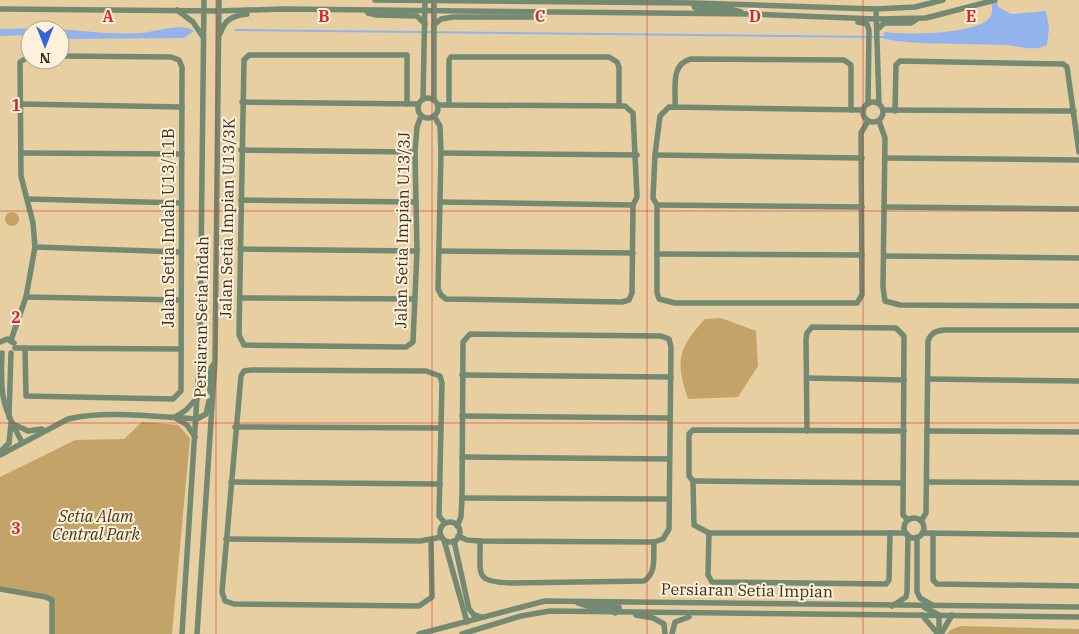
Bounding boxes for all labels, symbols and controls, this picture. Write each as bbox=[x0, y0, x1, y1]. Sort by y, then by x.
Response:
text: A bbox=[102, 6, 114, 26]
text: B bbox=[318, 6, 330, 26]
text: C bbox=[535, 6, 545, 26]
text: D bbox=[749, 6, 761, 26]
text: E bbox=[966, 6, 976, 26]
north arrow bbox=[20, 20, 70, 70]
text: N bbox=[39, 49, 51, 67]
text: 1 bbox=[11, 95, 21, 115]
street label: Jalan Setia Impian U13/3K bbox=[215, 118, 239, 318]
street label: Jalan Setia Indah U13/11B bbox=[158, 128, 178, 328]
street label: Jalan Setia Impian U13/3J bbox=[390, 132, 414, 328]
street label: Persiaran Setia Indah bbox=[190, 236, 212, 398]
text: 2 bbox=[11, 307, 21, 327]
park label: Setia Alam Central Park bbox=[52, 506, 140, 544]
text: 3 bbox=[11, 518, 21, 538]
street label: Persiaran Setia Impian bbox=[661, 578, 833, 602]

